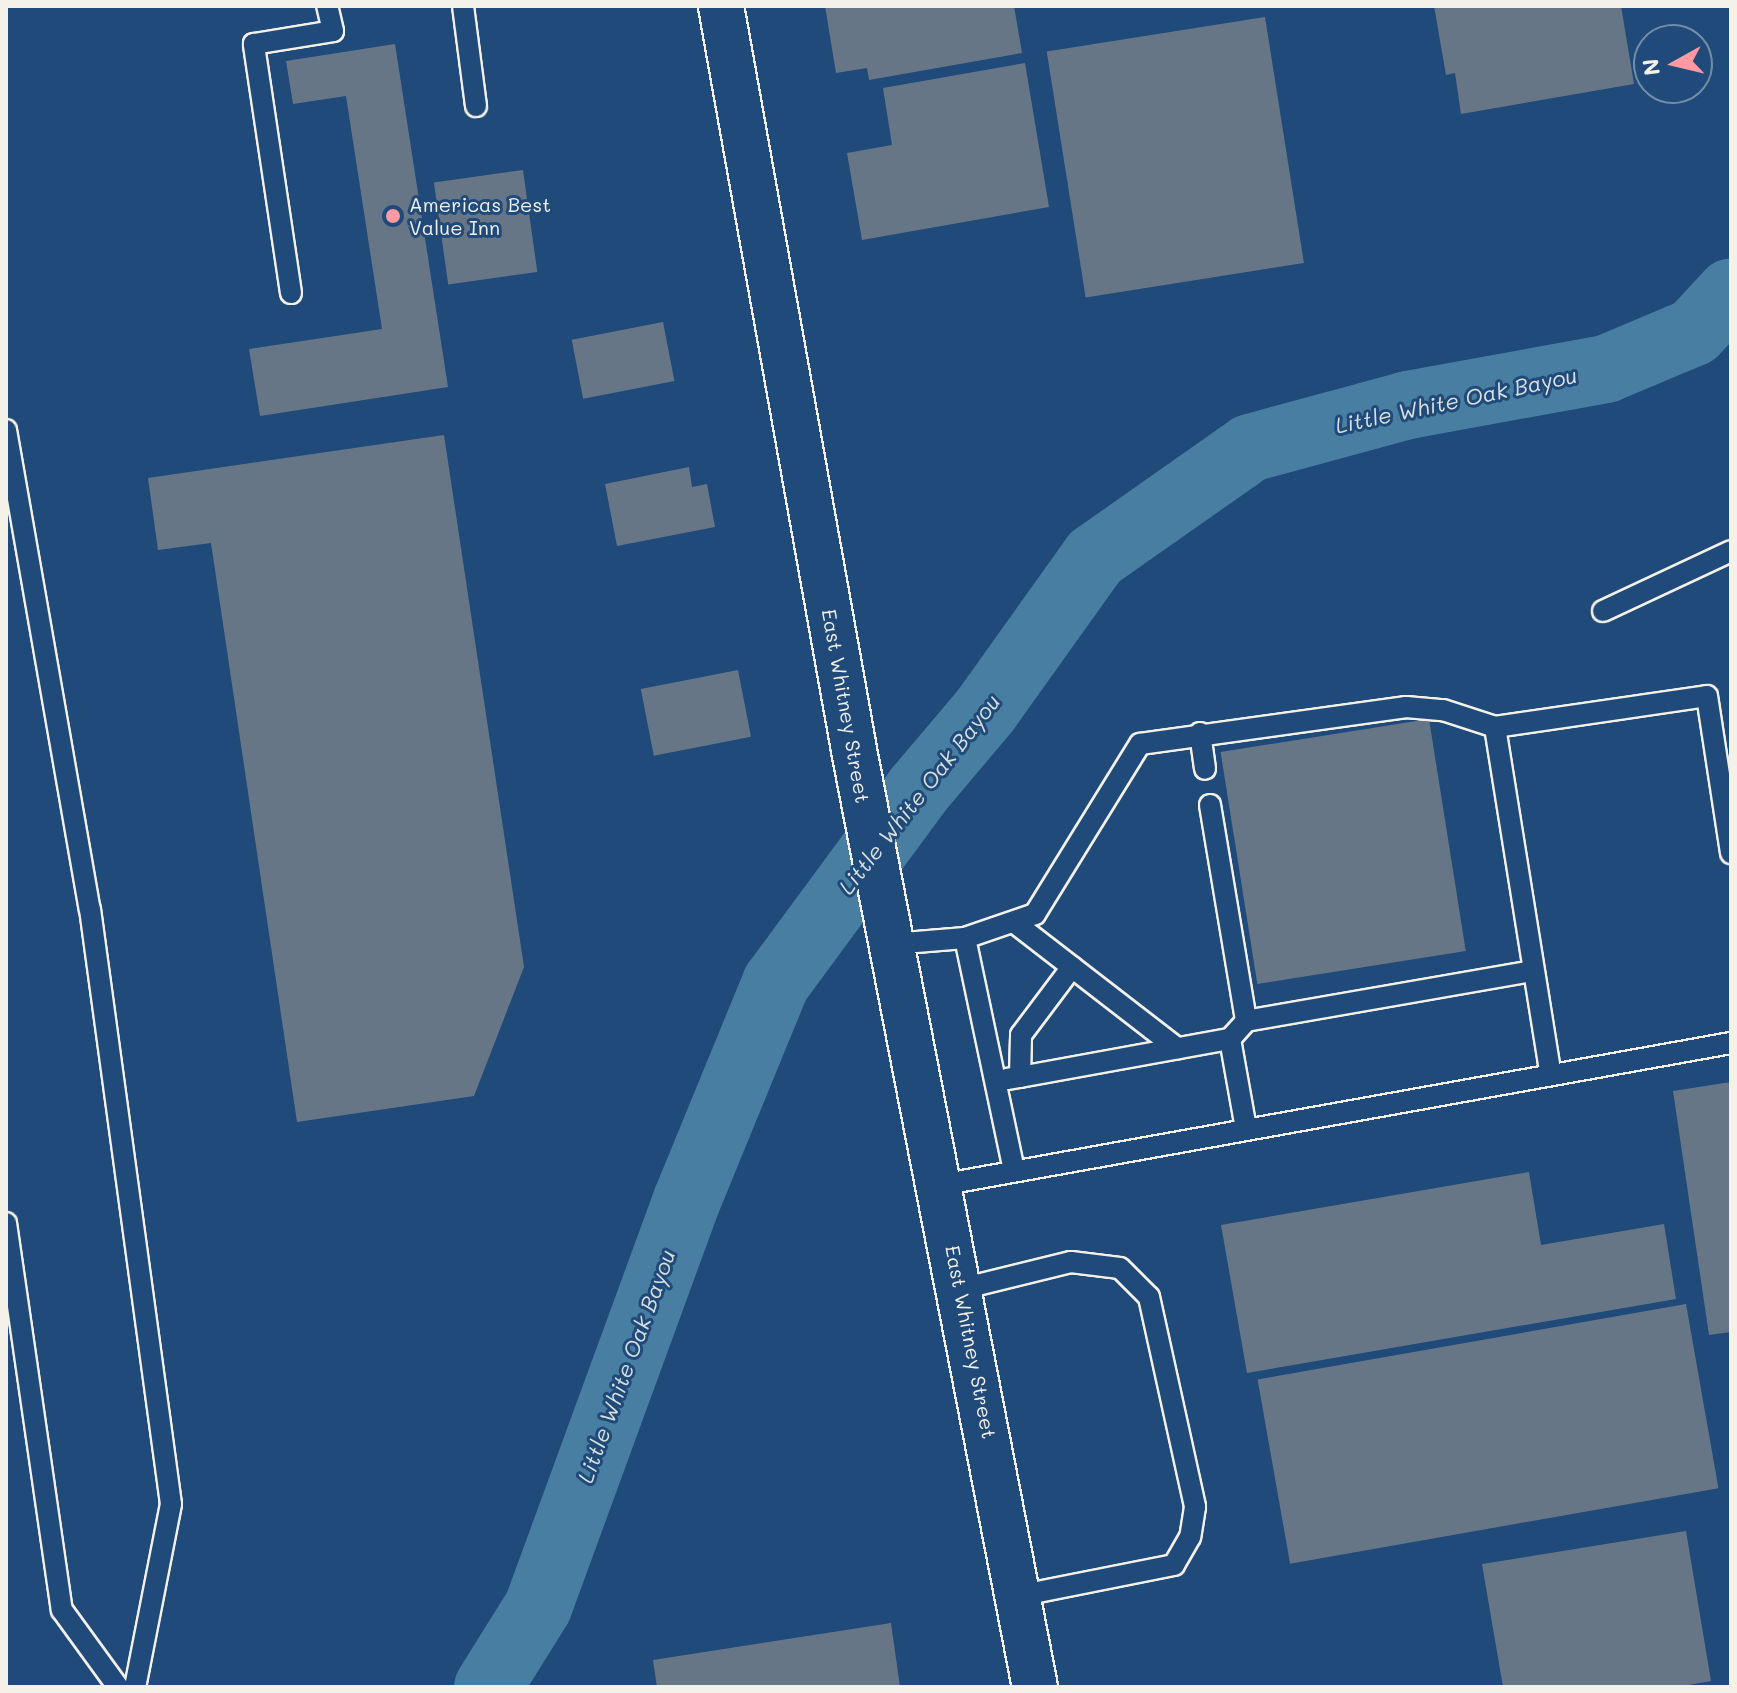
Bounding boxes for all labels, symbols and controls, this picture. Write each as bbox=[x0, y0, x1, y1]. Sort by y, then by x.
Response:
north arrow bbox=[1633, 24, 1713, 104]
text: N bbox=[1635, 57, 1666, 77]
place label: Americas Best Value Inn bbox=[409, 192, 551, 239]
marker: Americas Best Value Inn bbox=[384, 207, 402, 225]
water label: Little White Oak Bayou bbox=[1333, 361, 1579, 439]
street label: East Whitney Street bbox=[817, 607, 875, 805]
water label: Little White Oak Bayou bbox=[833, 689, 1005, 899]
street label: East Whitney Street bbox=[940, 1243, 1002, 1441]
water label: Little White Oak Bayou bbox=[571, 1246, 681, 1486]

